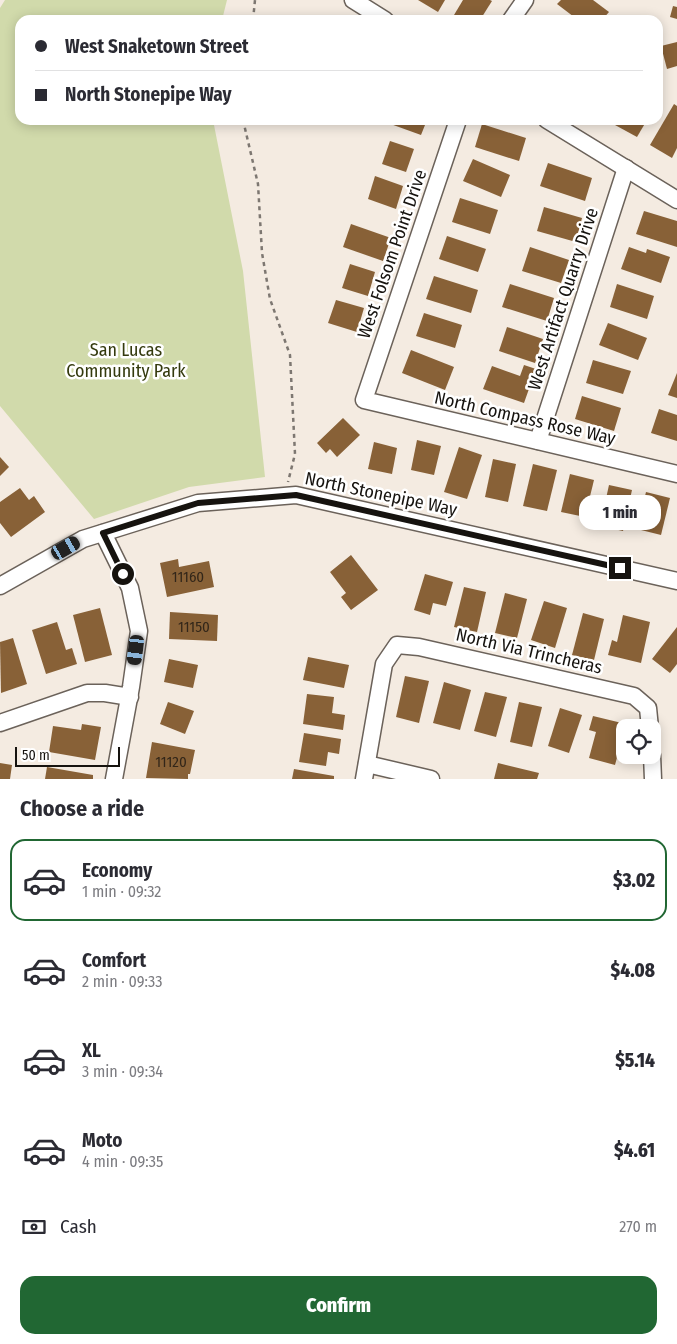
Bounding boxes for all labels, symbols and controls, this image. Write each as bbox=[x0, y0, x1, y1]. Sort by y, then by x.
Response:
text: West Snaketown Street bbox=[65, 35, 249, 58]
text: North Stonepipe Way bbox=[65, 83, 231, 106]
street label: West Folsom Point Drive bbox=[353, 167, 431, 341]
street label: West Artifact Quarry Drive bbox=[523, 205, 603, 393]
park label: San Lucas Community Park bbox=[66, 339, 186, 382]
street label: North Compass Rose Way bbox=[432, 386, 618, 450]
street label: North Stonepipe Way bbox=[303, 467, 459, 521]
callout: 1 min bbox=[579, 496, 661, 530]
text: 1 min bbox=[603, 503, 637, 522]
car bbox=[49, 534, 82, 562]
route end bbox=[609, 557, 631, 579]
route start bbox=[112, 563, 134, 585]
house number: 11160 bbox=[172, 568, 204, 586]
house number: 11150 bbox=[178, 618, 210, 636]
street label: North Via Trincheras bbox=[454, 623, 605, 679]
car bbox=[126, 634, 145, 666]
map controls bbox=[616, 719, 661, 764]
button: locate bbox=[616, 719, 661, 764]
scale bar bbox=[15, 744, 120, 767]
text: 50 m bbox=[22, 747, 50, 764]
house number: 11120 bbox=[155, 753, 187, 771]
text: Choose a ride bbox=[20, 795, 144, 822]
icon: car bbox=[22, 858, 67, 903]
text: Economy bbox=[82, 859, 152, 882]
text: $3.02 bbox=[613, 869, 655, 892]
text: 1 min · 09:32 bbox=[82, 882, 161, 901]
icon: car bbox=[22, 948, 67, 993]
text: Comfort bbox=[82, 949, 146, 972]
text: $4.08 bbox=[611, 959, 655, 982]
text: 2 min · 09:33 bbox=[82, 972, 162, 991]
icon: car bbox=[22, 1038, 67, 1083]
text: XL bbox=[82, 1039, 101, 1062]
text: $5.14 bbox=[615, 1049, 655, 1072]
text: 3 min · 09:34 bbox=[82, 1062, 163, 1081]
icon: car bbox=[22, 1128, 67, 1173]
text: Moto bbox=[82, 1129, 122, 1152]
text: $4.61 bbox=[614, 1139, 655, 1162]
text: 4 min · 09:35 bbox=[82, 1152, 163, 1171]
icon: cash bbox=[20, 1213, 48, 1241]
text: Cash bbox=[60, 1215, 97, 1238]
text: 270 m bbox=[619, 1217, 657, 1236]
button: Confirm bbox=[20, 1276, 657, 1334]

